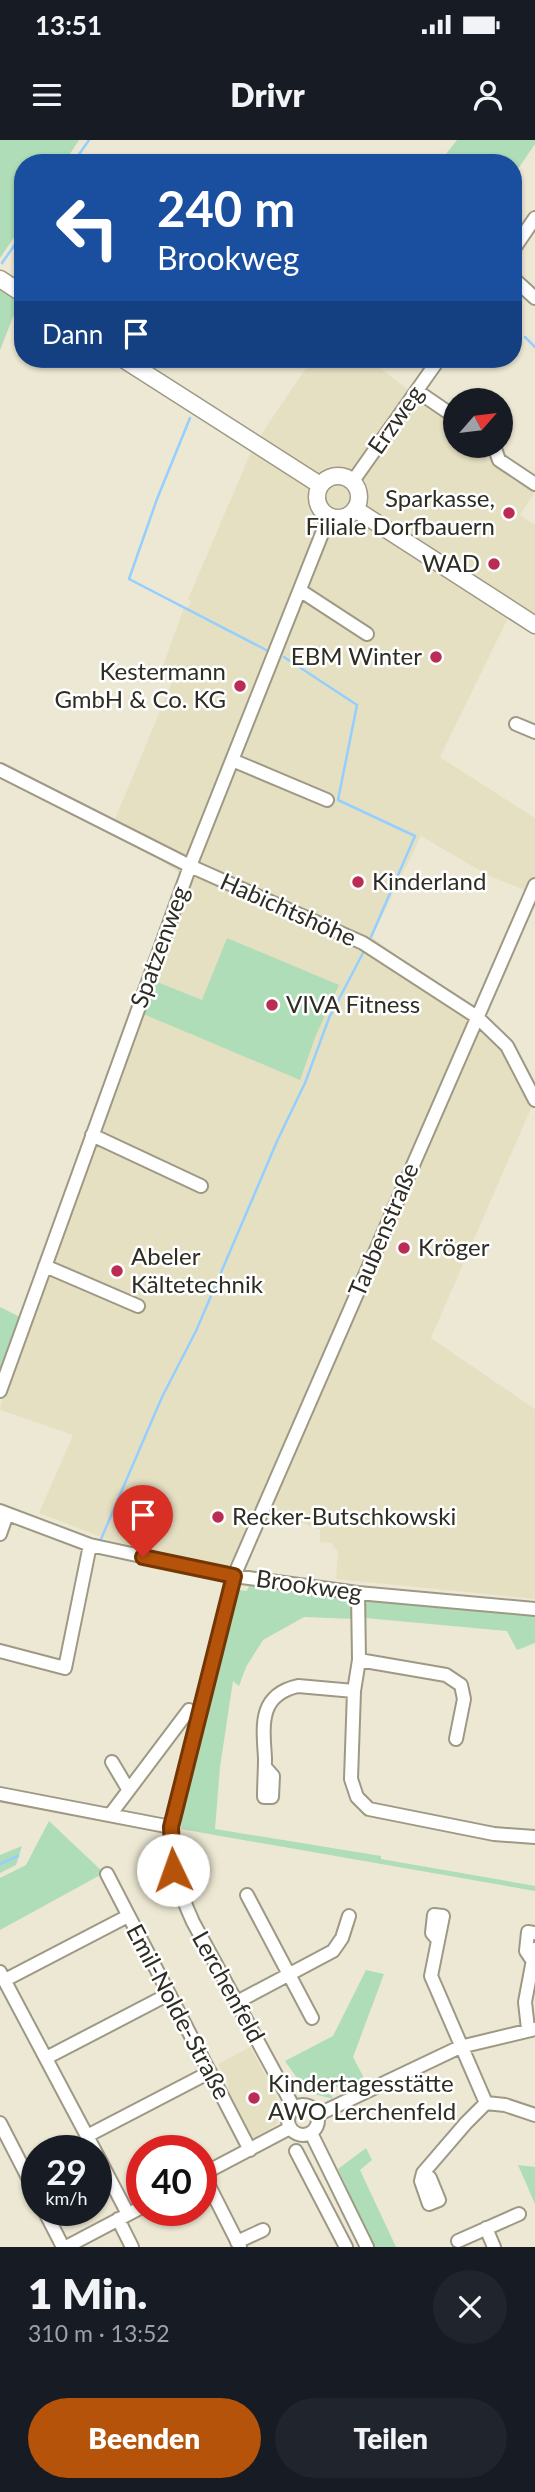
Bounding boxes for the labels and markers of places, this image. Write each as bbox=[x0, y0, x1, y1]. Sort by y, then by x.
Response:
place label: Sparkasse, Filiale Dorfbauern bbox=[305, 483, 495, 540]
marker: Sparkasse, Filiale Dorfbauern bbox=[501, 505, 517, 521]
place label: WAD bbox=[422, 548, 480, 577]
marker: WAD bbox=[486, 556, 502, 572]
place label: EBM Winter bbox=[291, 641, 422, 670]
marker: EBM Winter bbox=[428, 649, 444, 665]
place label: Kestermann GmbH & Co. KG bbox=[55, 656, 226, 713]
marker: Kestermann GmbH & Co. KG bbox=[232, 678, 248, 694]
place label: Kinderland bbox=[372, 866, 486, 895]
marker: Kinderland bbox=[350, 874, 366, 890]
place label: VIVA Fitness bbox=[286, 989, 420, 1018]
marker: VIVA Fitness bbox=[264, 997, 280, 1013]
place label: Kröger bbox=[418, 1232, 490, 1261]
marker: Kröger bbox=[396, 1240, 412, 1256]
place label: Abeler Kältetechnik bbox=[131, 1241, 264, 1298]
marker: Abeler Kältetechnik bbox=[109, 1263, 125, 1279]
pin bbox=[113, 1485, 173, 1557]
place label: Recker-Butschkowski bbox=[232, 1501, 456, 1530]
marker: Recker-Butschkowski bbox=[210, 1509, 226, 1525]
place label: Kindertagesstätte AWO Lerchenfeld bbox=[268, 2068, 456, 2125]
marker: Kindertagesstätte AWO Lerchenfeld bbox=[246, 2090, 262, 2106]

